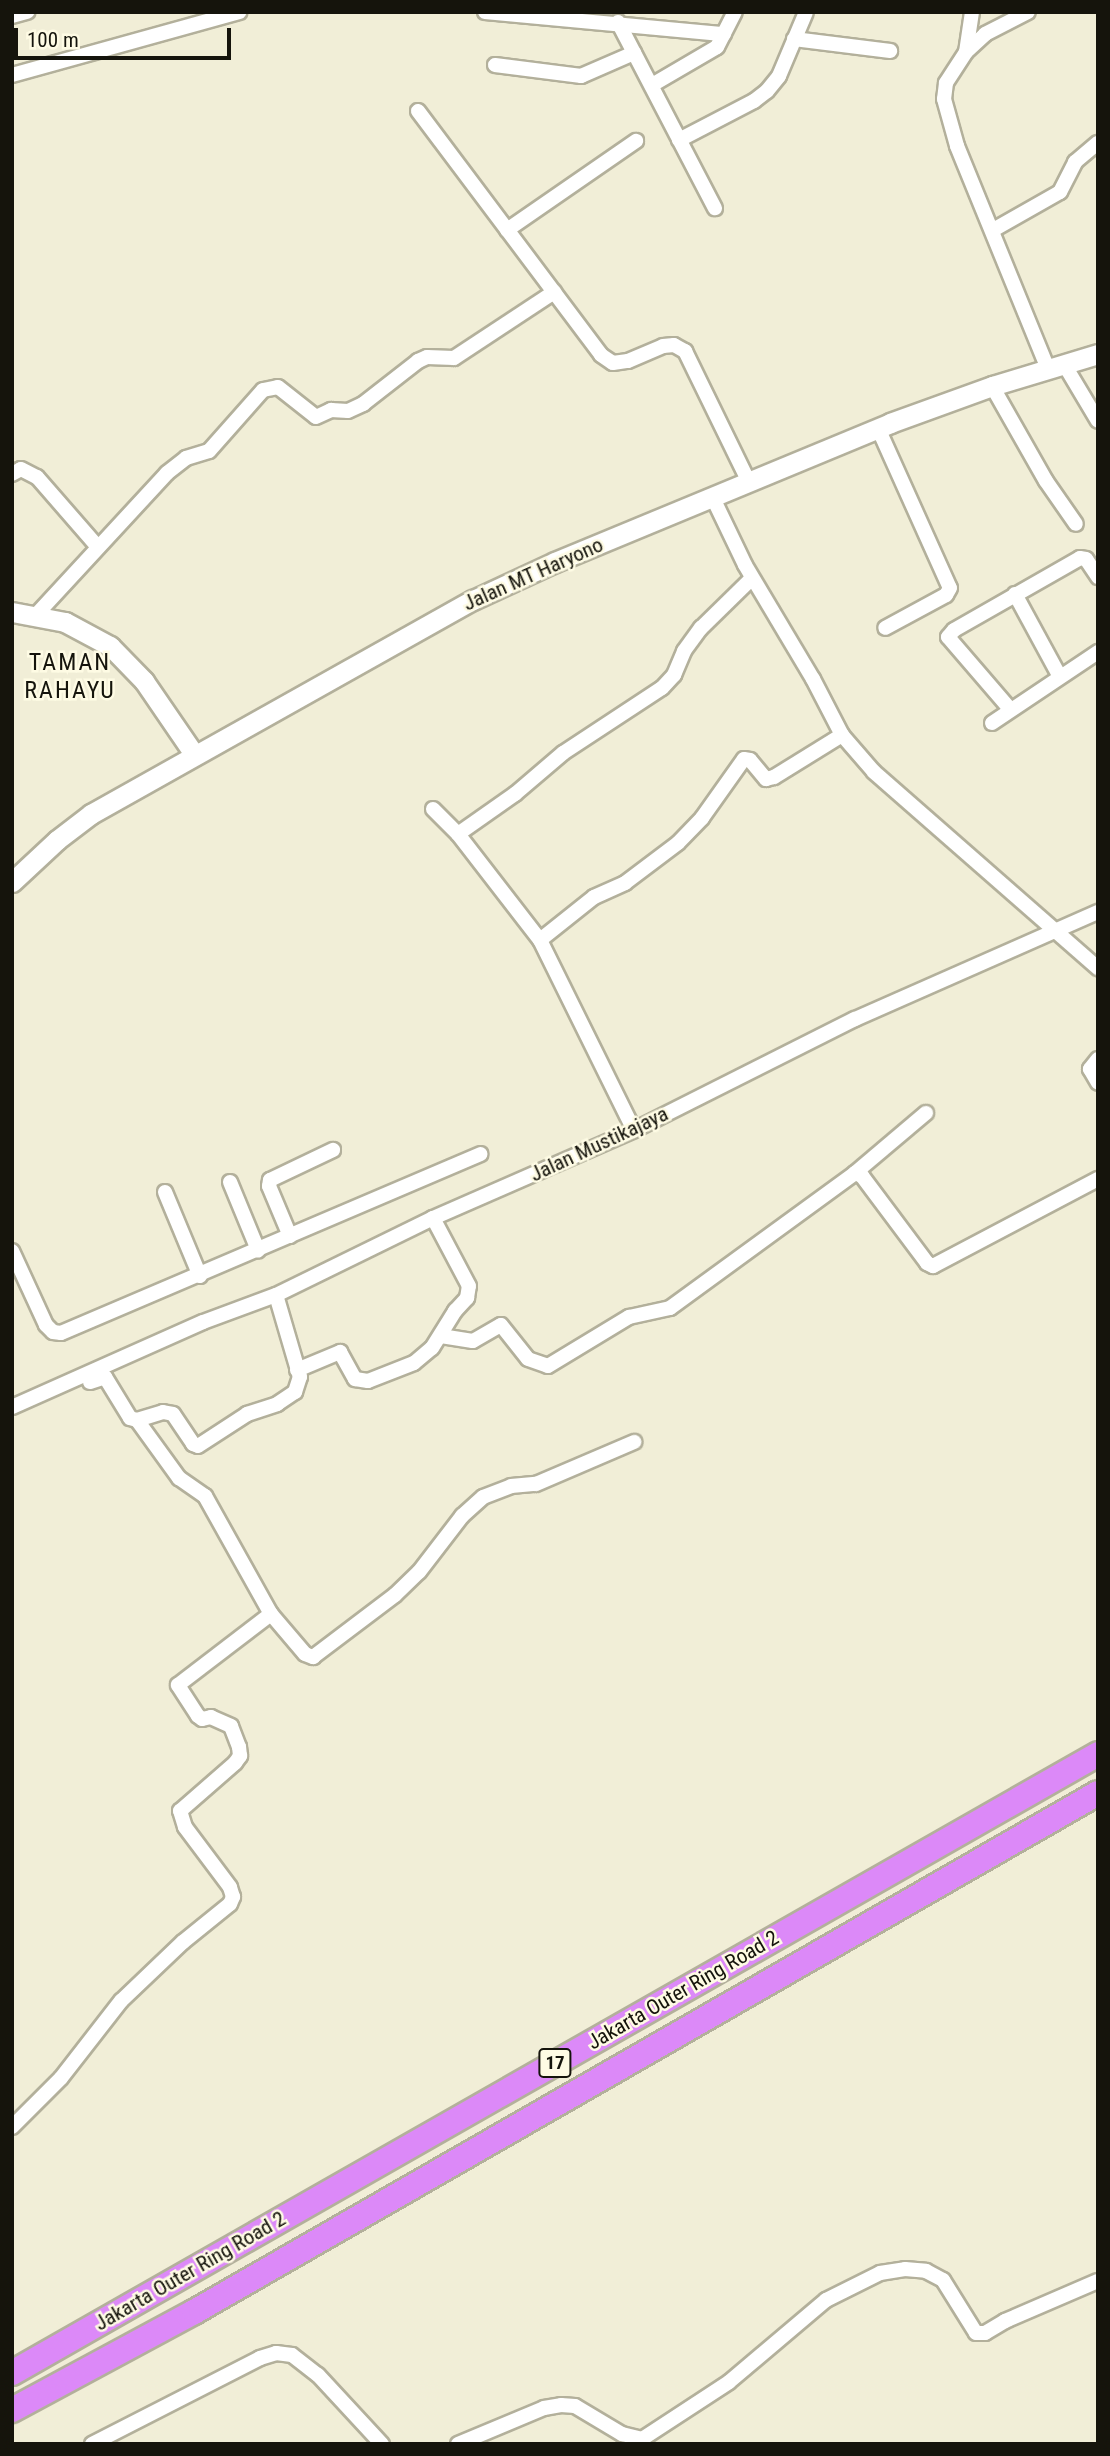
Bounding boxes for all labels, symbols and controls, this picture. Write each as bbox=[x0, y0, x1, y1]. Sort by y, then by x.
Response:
scale bar bbox=[18, 14, 234, 58]
text: 100 m bbox=[27, 28, 79, 52]
street label: Jalan MT Haryono bbox=[459, 532, 607, 616]
district label: TAMAN RAHAYU bbox=[25, 649, 115, 705]
street label: Jalan Mustikajaya bbox=[526, 1101, 672, 1187]
street label: Jakarta Outer Ring Road 2 bbox=[583, 1925, 783, 2055]
road number: 17 bbox=[538, 2048, 572, 2078]
street label: Jakarta Outer Ring Road 2 bbox=[90, 2206, 290, 2336]

